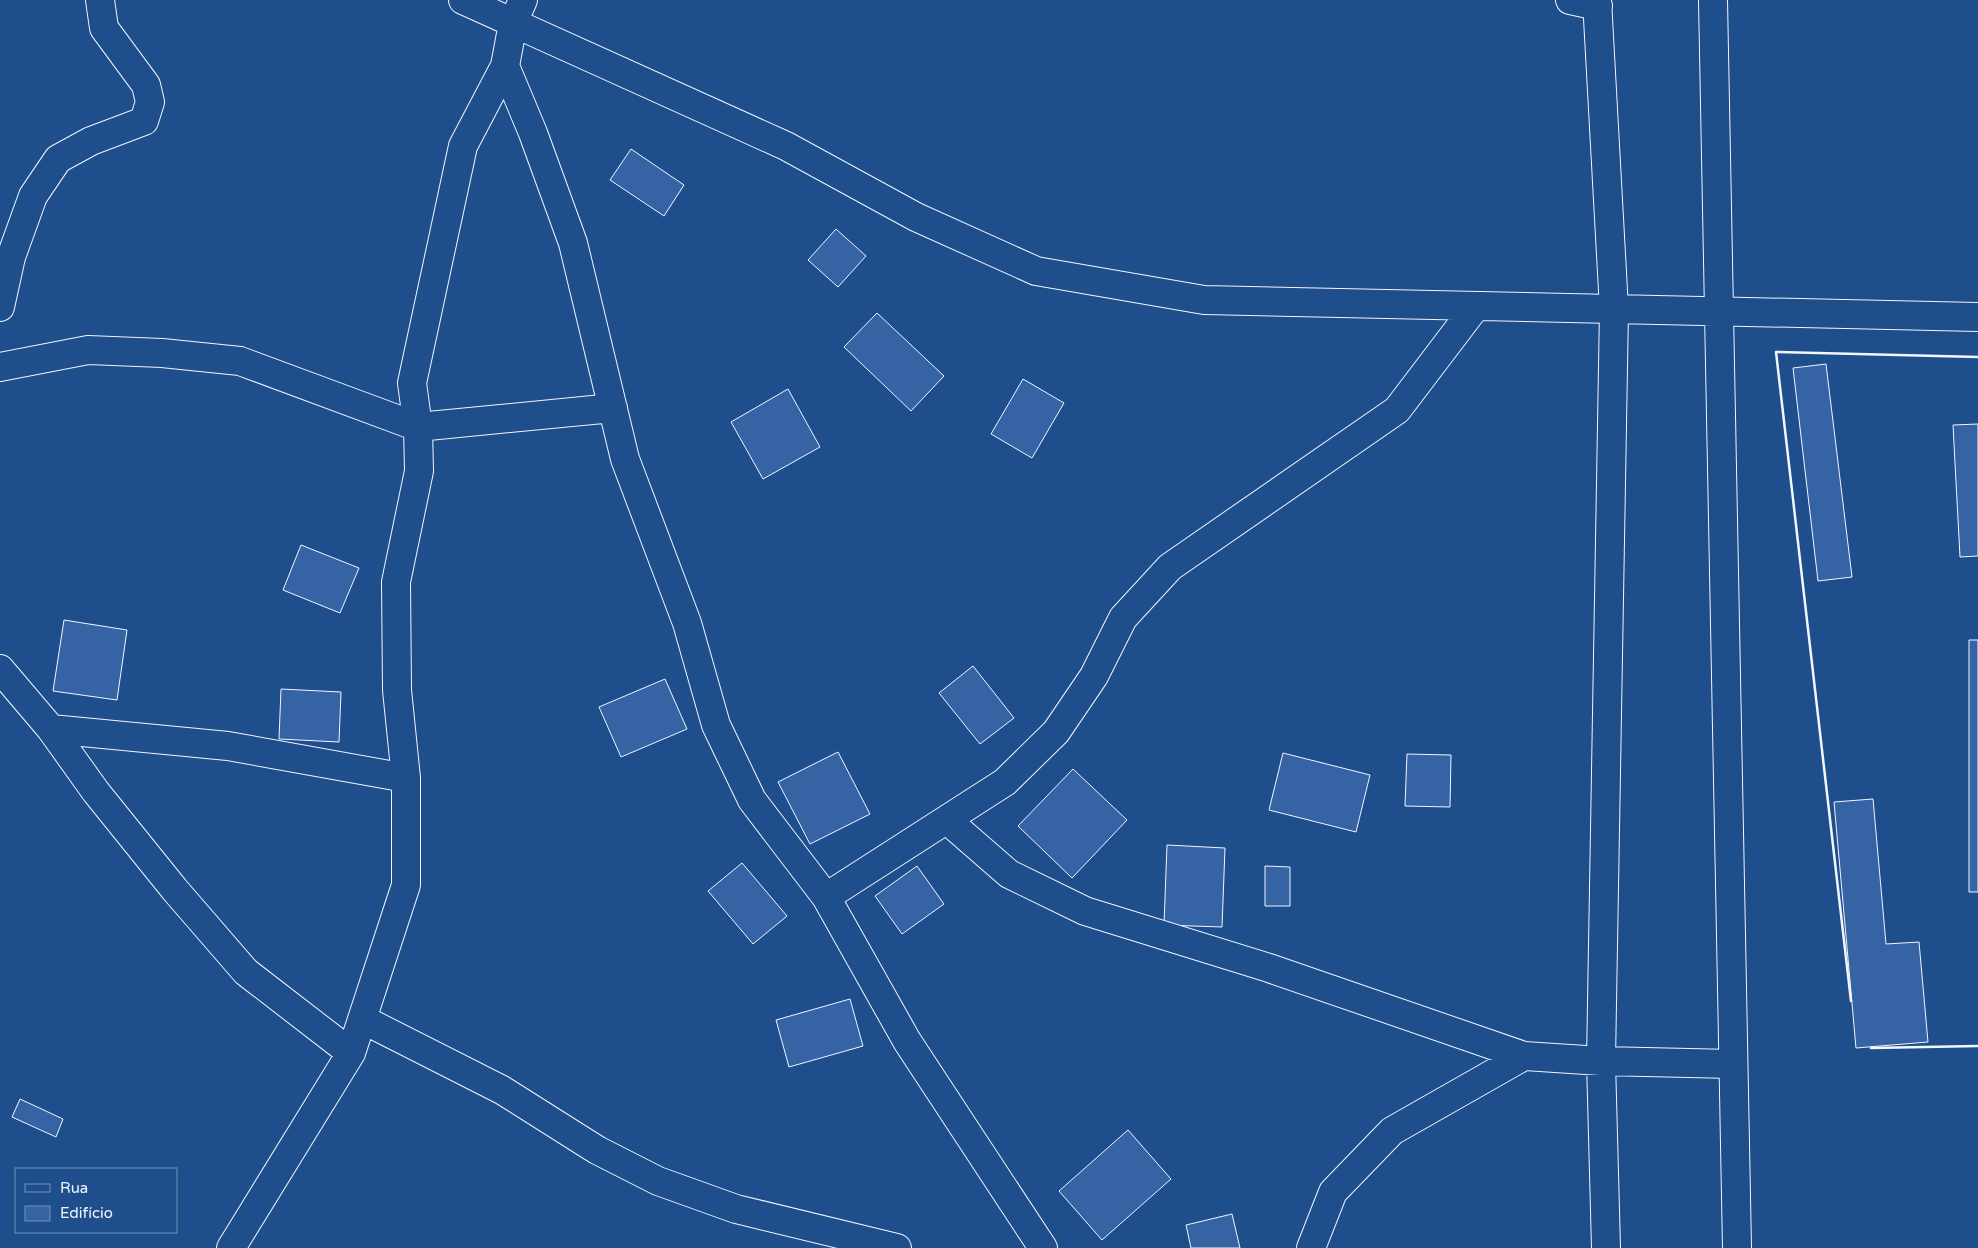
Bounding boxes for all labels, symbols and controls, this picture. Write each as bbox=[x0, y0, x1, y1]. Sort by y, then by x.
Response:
legend bbox=[15, 1168, 178, 1233]
text: Rua bbox=[60, 1179, 88, 1197]
text: Edifício bbox=[60, 1204, 113, 1222]

